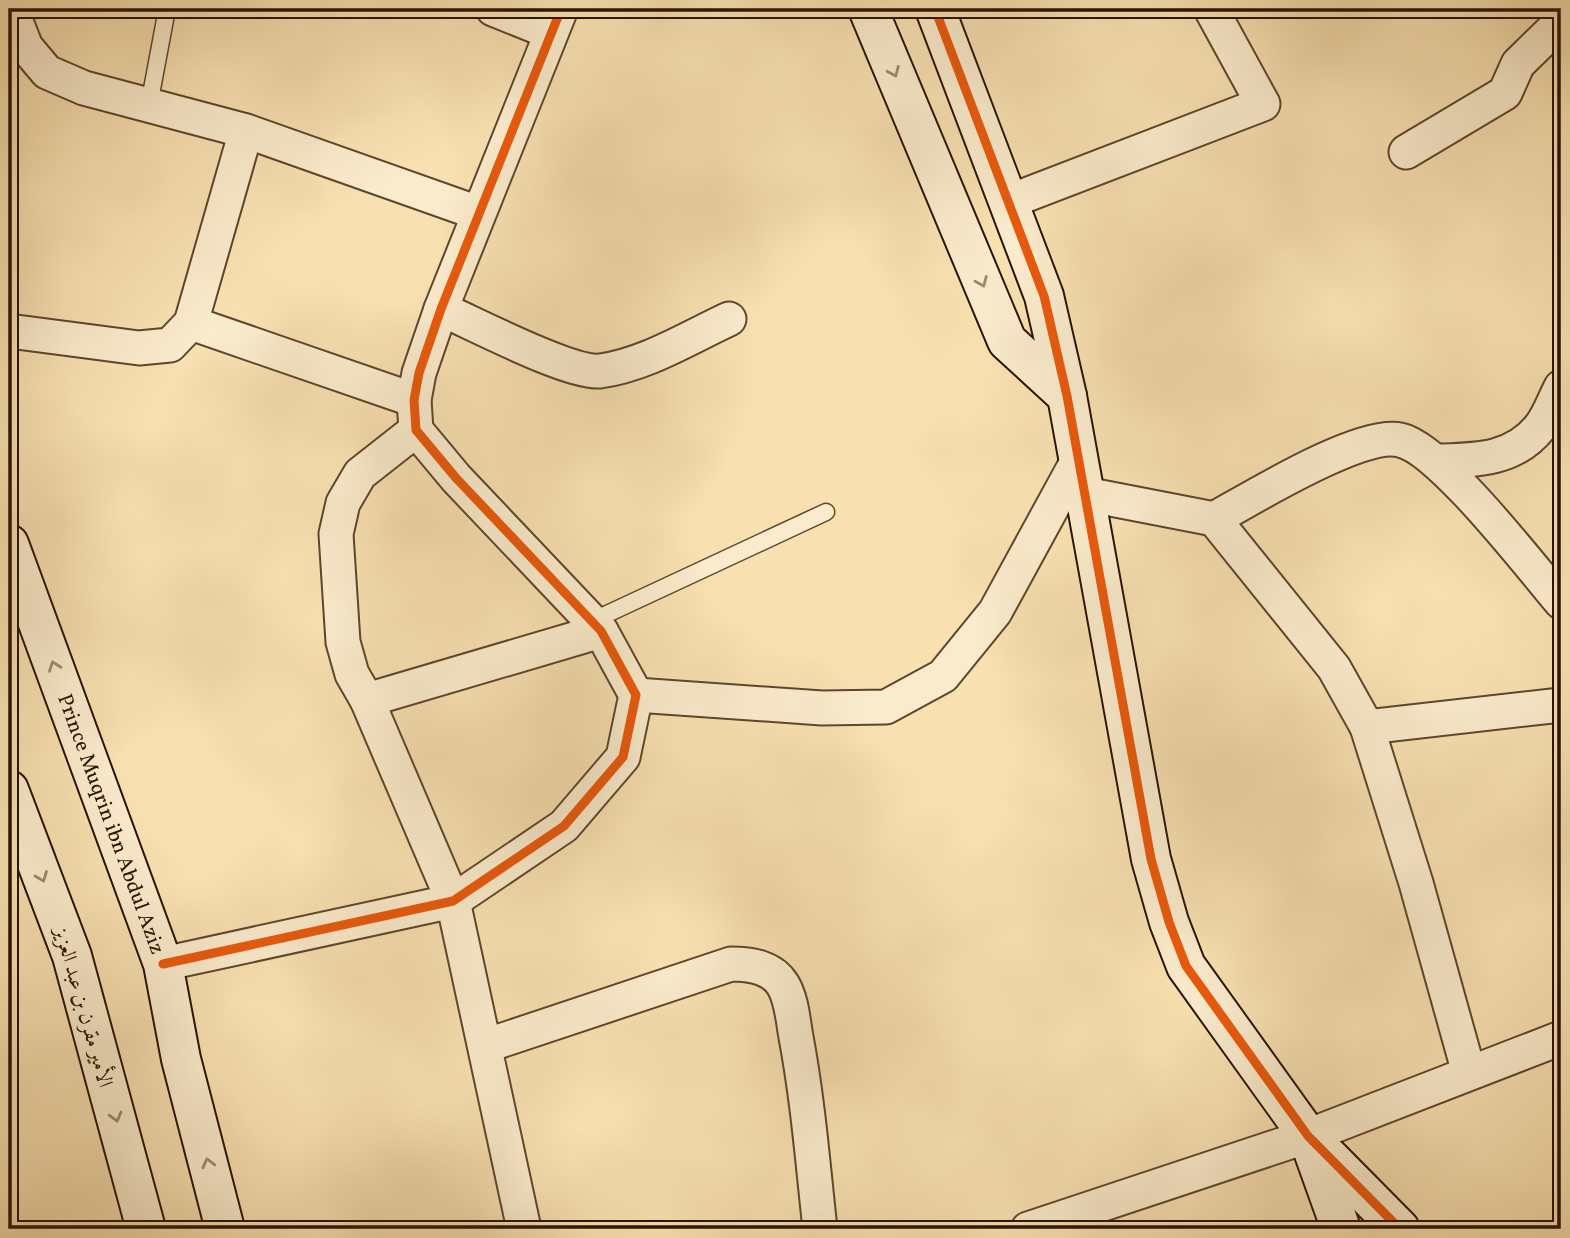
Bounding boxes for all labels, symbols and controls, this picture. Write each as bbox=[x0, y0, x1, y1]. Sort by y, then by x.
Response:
one-way arrow bbox=[886, 65, 900, 77]
one-way arrow bbox=[974, 274, 988, 287]
one-way arrow bbox=[48, 660, 62, 673]
street label: Prince Muqrin ibn Abdul Aziz bbox=[49, 690, 171, 958]
one-way arrow bbox=[34, 870, 48, 882]
street label: الأمير مقرن بن عبد العزيز bbox=[45, 921, 121, 1091]
one-way arrow bbox=[108, 1111, 122, 1123]
one-way arrow bbox=[202, 1157, 216, 1169]

